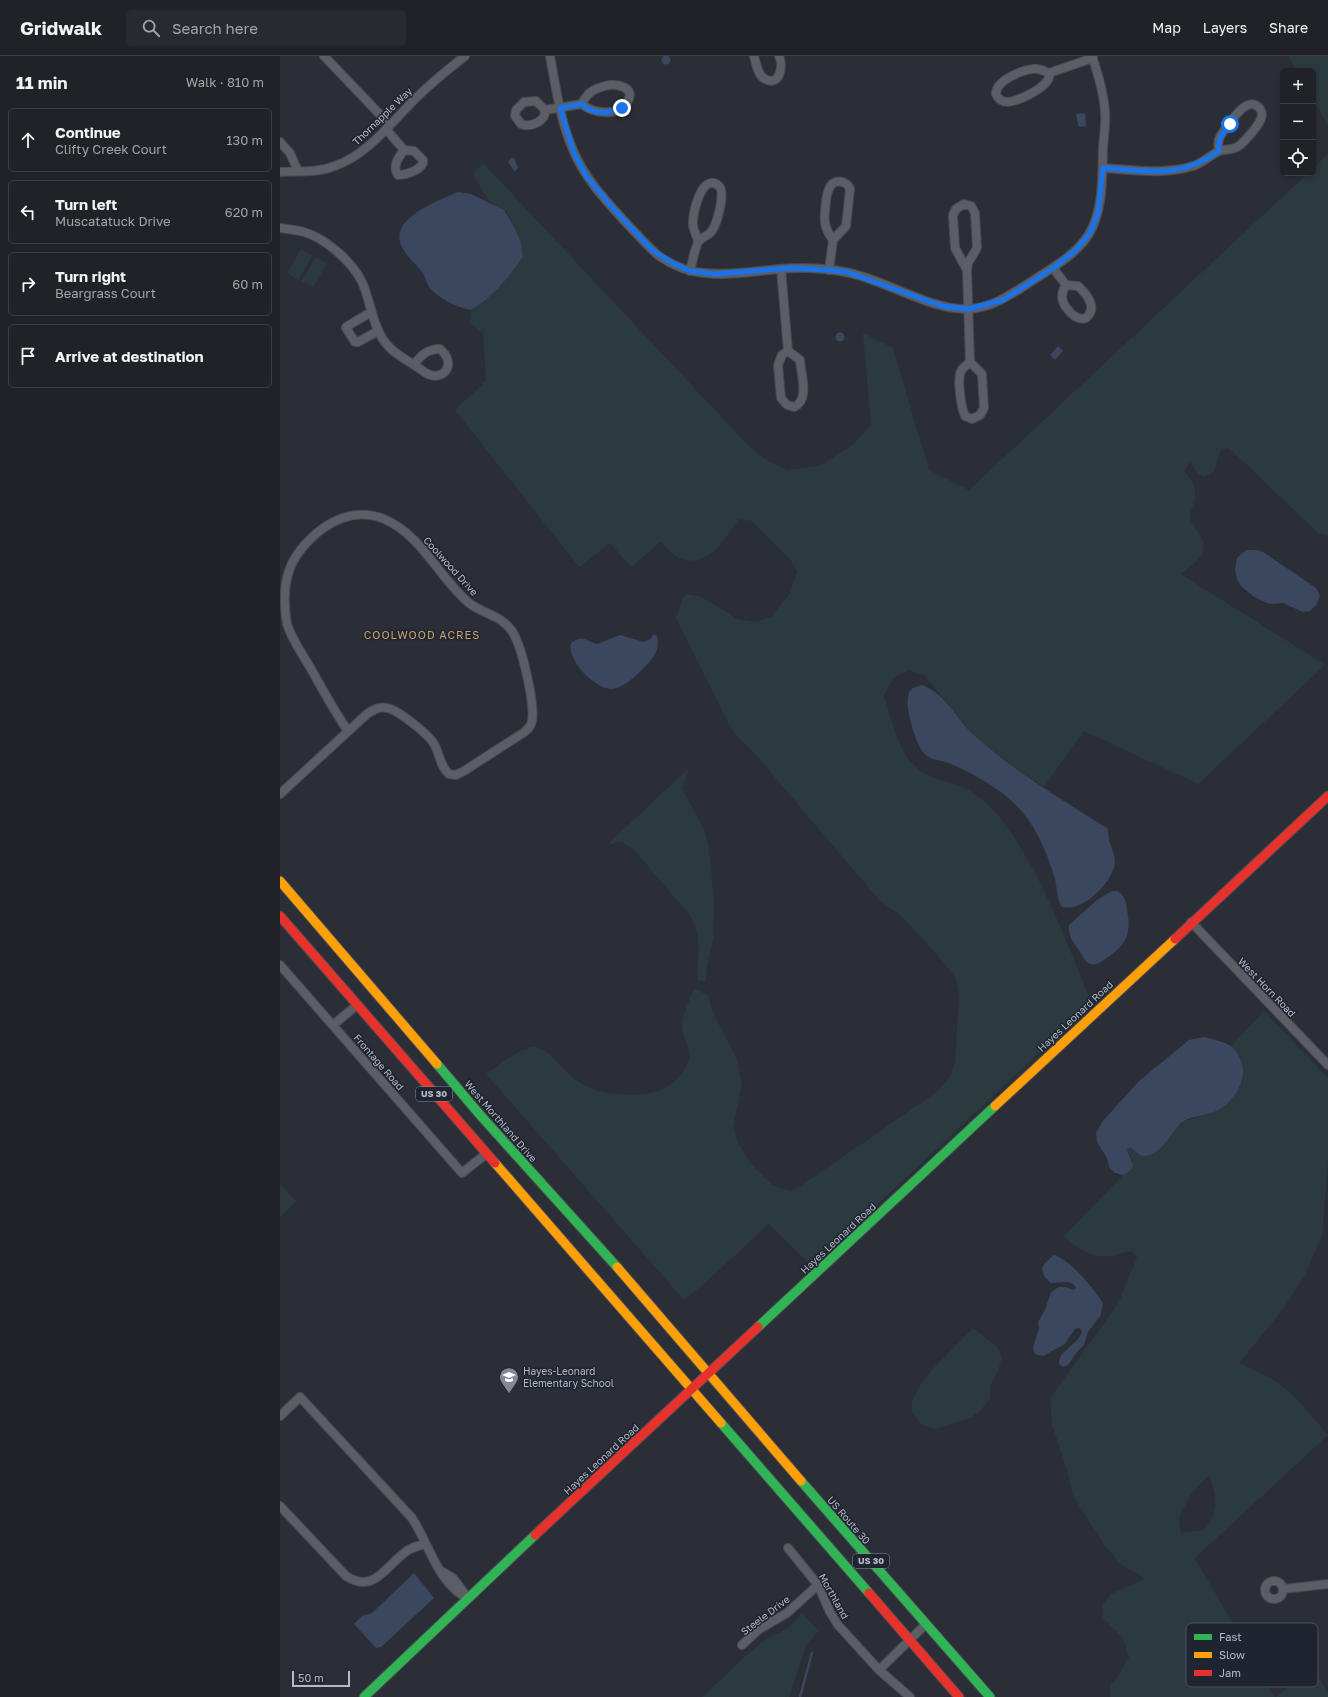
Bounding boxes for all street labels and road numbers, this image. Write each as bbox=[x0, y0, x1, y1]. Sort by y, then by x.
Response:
street label: Thornapple Way bbox=[350, 84, 415, 147]
street label: Coolwood Drive bbox=[421, 534, 481, 598]
street label: West Horn Road bbox=[1236, 955, 1298, 1019]
street label: Hayes Leonard Road bbox=[1035, 978, 1115, 1054]
street label: Frontage Road bbox=[351, 1031, 407, 1093]
street label: West Morthland Drive bbox=[462, 1078, 540, 1164]
road number: US 30 bbox=[416, 1087, 452, 1101]
street label: Hayes Leonard Road bbox=[798, 1200, 878, 1276]
street label: Hayes Leonard Road bbox=[561, 1421, 641, 1497]
street label: US Route 30 bbox=[825, 1494, 873, 1546]
road number: US 30 bbox=[853, 1554, 889, 1568]
street label: Morthland bbox=[817, 1571, 851, 1621]
street label: Steele Drive bbox=[738, 1593, 792, 1637]

